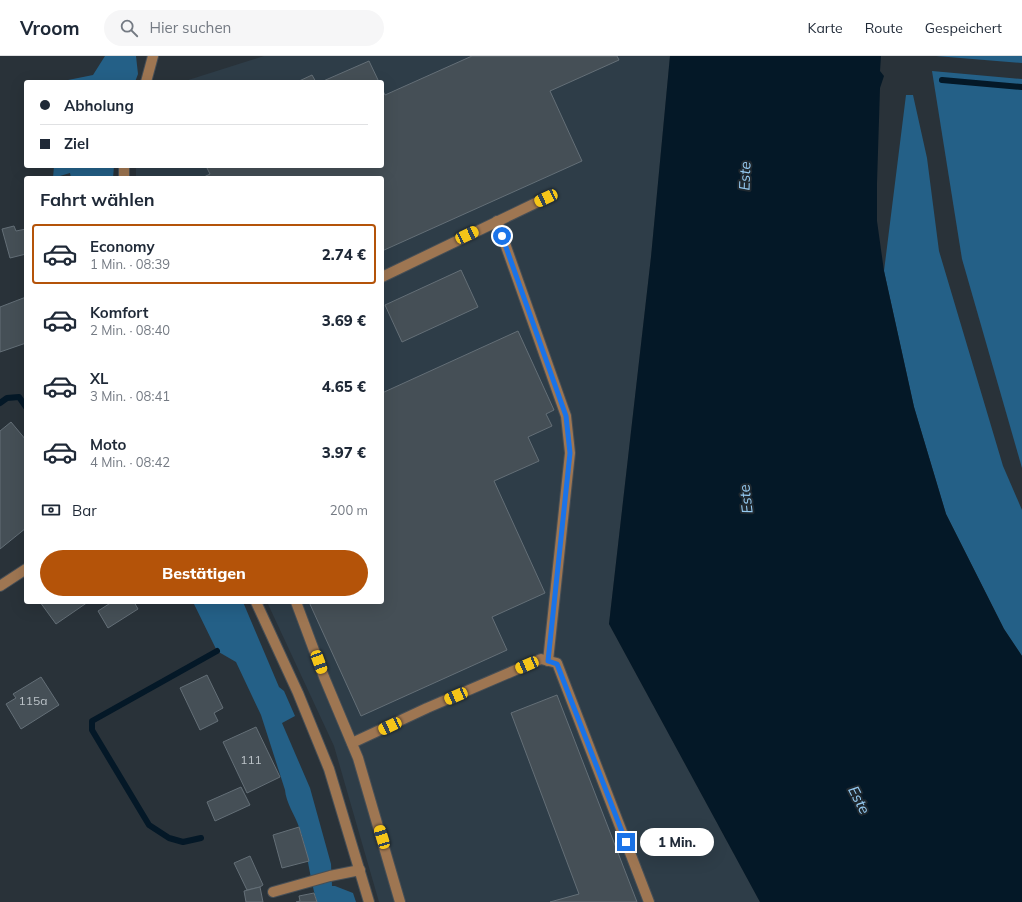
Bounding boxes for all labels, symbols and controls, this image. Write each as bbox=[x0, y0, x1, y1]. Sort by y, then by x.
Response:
search box bbox=[104, 10, 384, 46]
text: Vroom bbox=[20, 16, 80, 40]
icon: search bbox=[118, 17, 140, 39]
text: Hier suchen bbox=[150, 18, 231, 37]
text: Karte bbox=[808, 19, 843, 37]
text: Route bbox=[865, 19, 903, 37]
text: Gespeichert bbox=[925, 19, 1002, 37]
text: Abholung bbox=[64, 96, 134, 115]
text: Ziel bbox=[64, 134, 89, 153]
water label: Este bbox=[734, 161, 755, 191]
car bbox=[533, 187, 559, 209]
text: Fahrt wählen bbox=[40, 188, 155, 211]
car bbox=[454, 224, 480, 246]
route start bbox=[493, 227, 511, 245]
icon: car bbox=[42, 236, 78, 272]
text: Economy bbox=[90, 237, 155, 256]
text: 2.74 € bbox=[322, 245, 366, 264]
text: 1 Min. · 08:39 bbox=[90, 256, 170, 272]
icon: car bbox=[42, 302, 78, 338]
text: Komfort bbox=[90, 303, 148, 322]
text: 3.69 € bbox=[322, 311, 366, 330]
text: 2 Min. · 08:40 bbox=[90, 322, 170, 338]
icon: car bbox=[42, 368, 78, 404]
text: XL bbox=[90, 369, 108, 388]
text: 4.65 € bbox=[322, 377, 366, 396]
text: 3 Min. · 08:41 bbox=[90, 388, 170, 404]
icon: car bbox=[42, 434, 78, 470]
text: Moto bbox=[90, 435, 126, 454]
text: 3.97 € bbox=[322, 443, 366, 462]
text: 4 Min. · 08:42 bbox=[90, 454, 170, 470]
water label: Este bbox=[734, 483, 757, 515]
icon: cash bbox=[40, 499, 62, 521]
text: Bar bbox=[72, 501, 97, 520]
text: 200 m bbox=[330, 502, 368, 518]
button: Bestätigen bbox=[40, 550, 368, 596]
car bbox=[309, 649, 329, 675]
car bbox=[514, 655, 540, 675]
car bbox=[443, 686, 469, 706]
house number: 115a bbox=[19, 693, 47, 708]
car bbox=[377, 715, 403, 737]
house number: 111 bbox=[240, 752, 262, 767]
water label: Este bbox=[844, 782, 875, 817]
car bbox=[373, 824, 391, 850]
callout: 1 Min. bbox=[640, 828, 714, 856]
route end bbox=[617, 833, 635, 851]
text: 1 Min. bbox=[658, 834, 696, 850]

